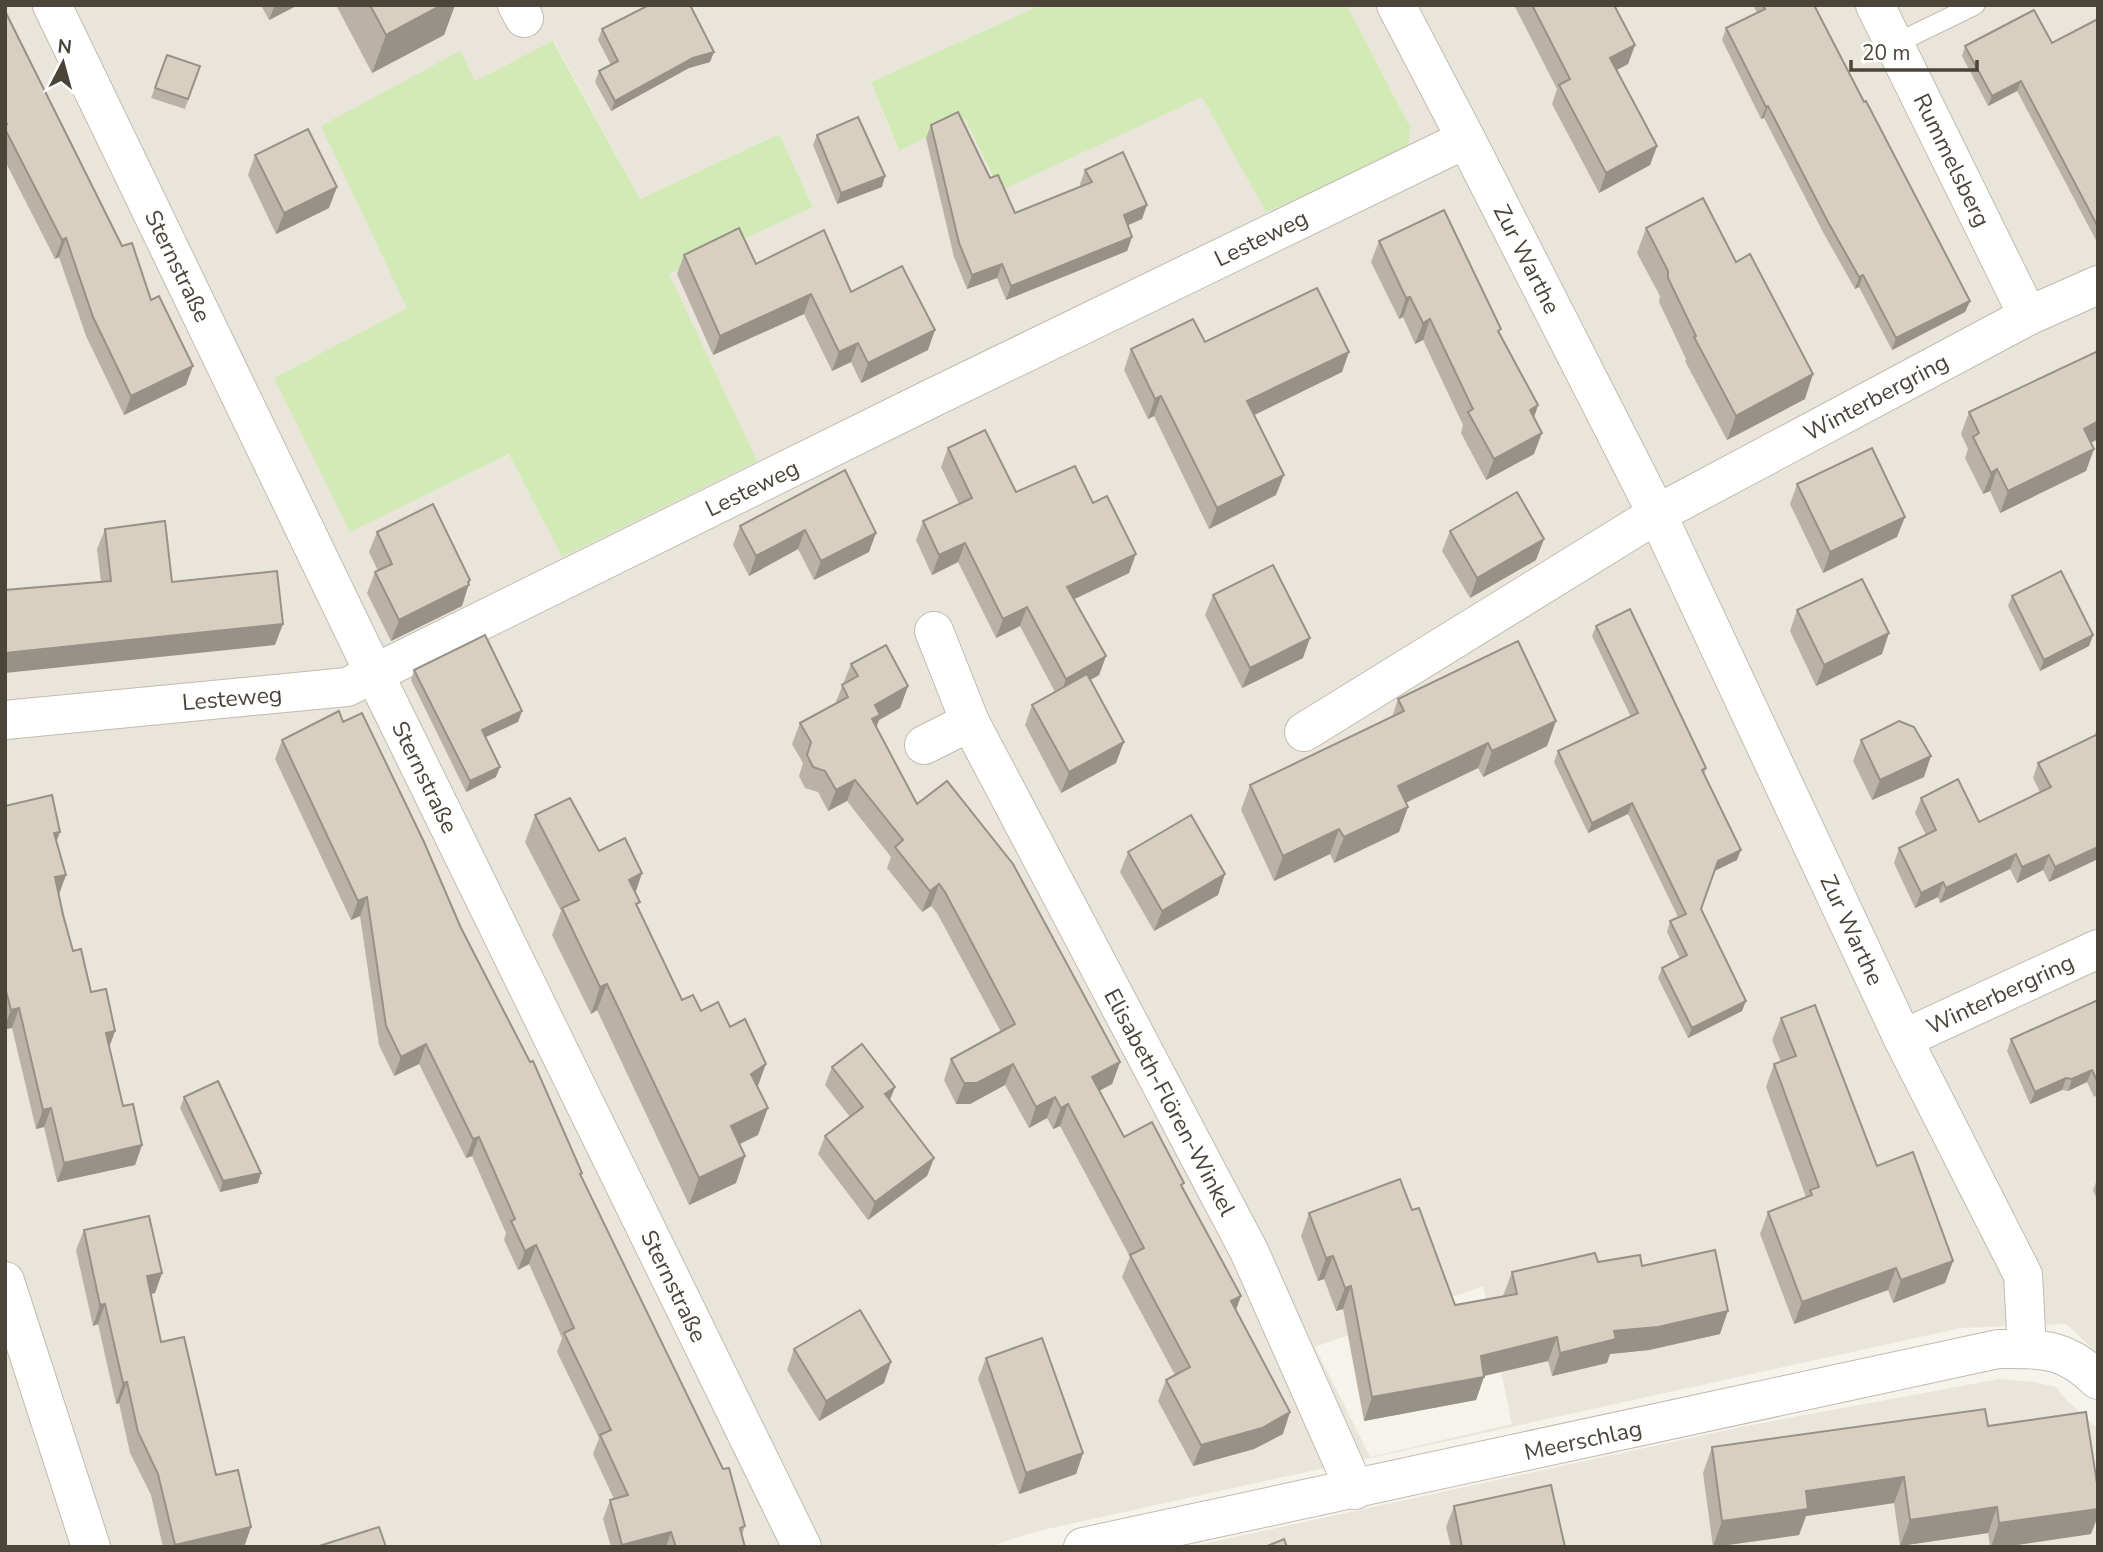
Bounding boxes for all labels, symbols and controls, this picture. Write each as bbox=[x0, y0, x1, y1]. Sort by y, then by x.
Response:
north arrow bbox=[28, 28, 98, 98]
scale bar bbox=[1851, 28, 1977, 72]
text: N bbox=[56, 33, 73, 61]
text: 20 m bbox=[1862, 39, 1911, 67]
street label: Rummelsberg bbox=[1906, 88, 1997, 232]
street label: Zur Warthe bbox=[1486, 199, 1567, 319]
street label: Lesteweg bbox=[1209, 202, 1313, 274]
street label: Sternstraße bbox=[137, 205, 218, 328]
street label: Winterbergring bbox=[1799, 346, 1954, 449]
street label: Lesteweg bbox=[700, 452, 804, 524]
street label: Lesteweg bbox=[181, 679, 283, 718]
street label: Sternstraße bbox=[384, 716, 465, 839]
street label: Zur Warthe bbox=[1812, 870, 1891, 991]
street label: Winterbergring bbox=[1921, 947, 2079, 1042]
street label: Elisabeth-Flören-Winkel bbox=[1096, 983, 1243, 1222]
street label: Sternstraße bbox=[633, 1225, 714, 1348]
street label: Meerschlag bbox=[1521, 1413, 1645, 1468]

